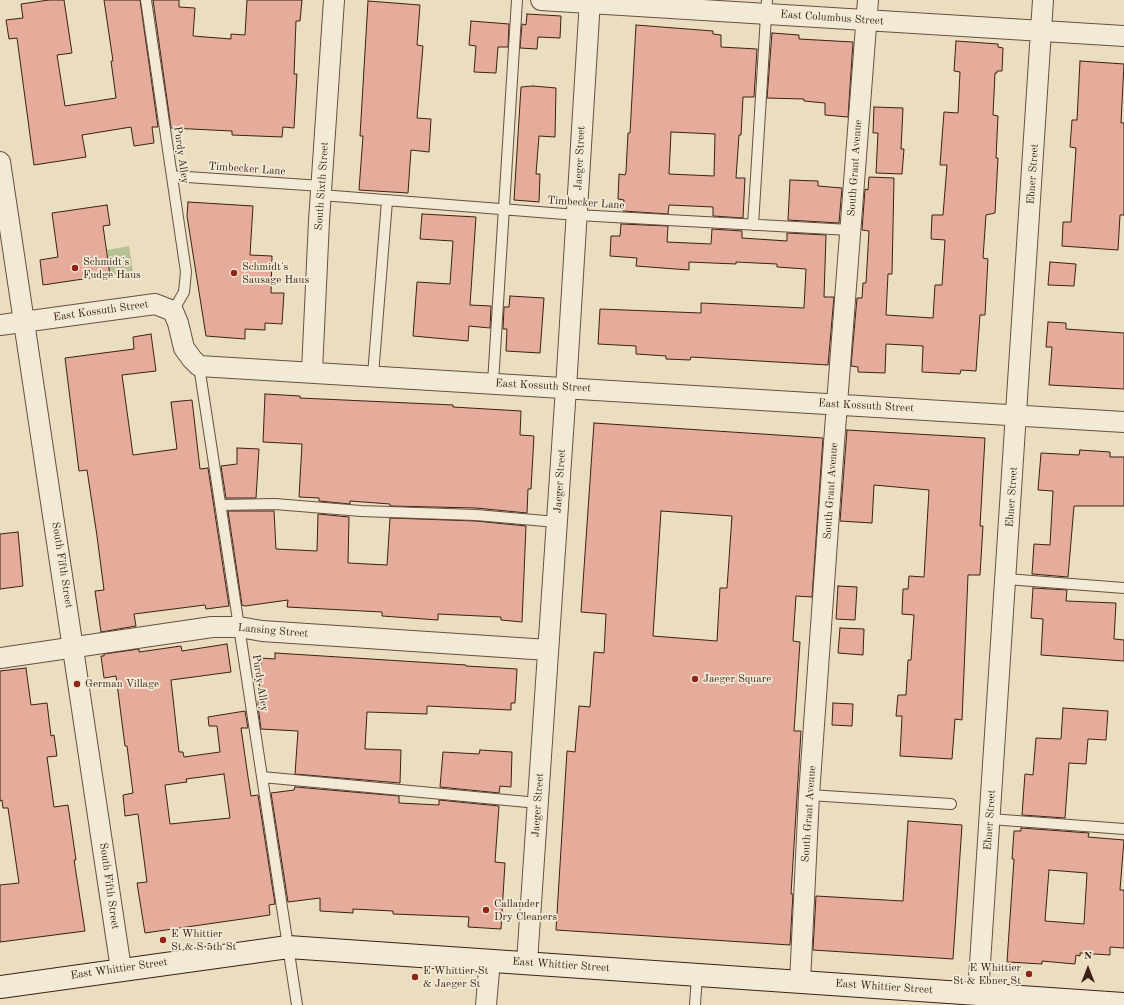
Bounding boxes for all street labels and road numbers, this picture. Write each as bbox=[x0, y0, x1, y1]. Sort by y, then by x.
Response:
street label: East Columbus Street bbox=[780, 8, 884, 28]
street label: South Grant Avenue bbox=[845, 119, 865, 217]
street label: Purdy Alley bbox=[170, 125, 192, 185]
street label: Jaeger Street bbox=[572, 126, 588, 190]
street label: South Sixth Street bbox=[312, 141, 332, 231]
street label: Ebner Street bbox=[1024, 143, 1042, 205]
street label: Timbecker Lane bbox=[208, 160, 286, 178]
street label: Timbecker Lane bbox=[547, 194, 625, 212]
street label: East Kossuth Street bbox=[53, 298, 149, 324]
street label: East Kossuth Street bbox=[495, 377, 591, 395]
street label: East Kossuth Street bbox=[818, 397, 914, 415]
street label: South Grant Avenue bbox=[821, 442, 841, 540]
street label: Jaeger Street bbox=[551, 449, 569, 513]
street label: Ebner Street bbox=[1003, 466, 1021, 528]
street label: South Fifth Street bbox=[49, 521, 75, 609]
street label: Lansing Street bbox=[237, 621, 309, 641]
street label: Purdy Alley bbox=[249, 653, 271, 713]
street label: South Grant Avenue bbox=[799, 765, 819, 863]
street label: Jaeger Street bbox=[529, 773, 547, 837]
street label: Ebner Street bbox=[981, 789, 999, 851]
street label: South Fifth Street bbox=[96, 842, 122, 930]
street label: East Whittier Street bbox=[512, 955, 610, 975]
street label: East Whittier Street bbox=[70, 956, 168, 982]
street label: East Whittier Street bbox=[835, 977, 933, 997]

